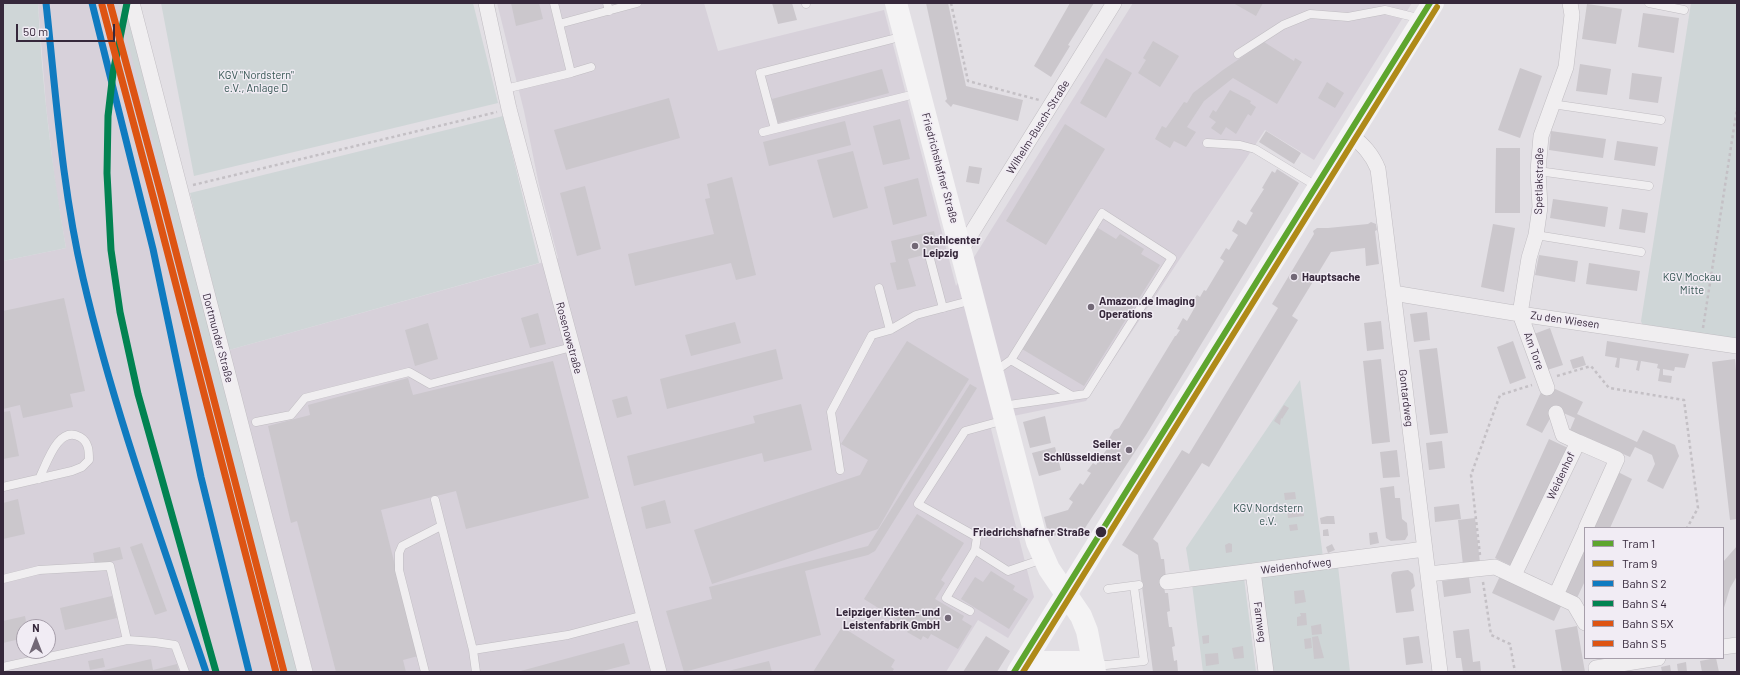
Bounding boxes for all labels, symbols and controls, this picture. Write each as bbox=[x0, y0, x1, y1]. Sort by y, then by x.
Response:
scale bar bbox=[18, 16, 117, 42]
text: 50 m bbox=[23, 24, 48, 38]
park label: KGV "Nordstern" e.V., Anlage D bbox=[218, 68, 294, 94]
street label: Wilhelm-Busch-Straße bbox=[1004, 78, 1072, 176]
street label: Friedrichshafner Straße bbox=[919, 111, 961, 225]
street label: Spetlakstraße bbox=[1532, 148, 1546, 214]
place label: Stahlcenter Leipzig bbox=[923, 233, 980, 259]
marker: Stahlcenter Leipzig bbox=[910, 241, 920, 251]
place label: Hauptsache bbox=[1302, 270, 1360, 284]
park label: KGV Mockau Mitte bbox=[1663, 270, 1721, 296]
marker: Hauptsache bbox=[1289, 272, 1299, 282]
street label: Dortmunder Straße bbox=[200, 292, 236, 384]
place label: Amazon.de Imaging Operations bbox=[1099, 294, 1195, 320]
street label: Rosenowstraße bbox=[553, 301, 585, 375]
marker: Amazon.de Imaging Operations bbox=[1086, 302, 1096, 312]
street label: Zu den Wiesen bbox=[1530, 309, 1600, 331]
street label: Am Tore bbox=[1521, 330, 1547, 372]
street label: Gontardweg bbox=[1396, 369, 1416, 427]
place label: Seiler Schlüsseldienst bbox=[1043, 437, 1121, 463]
marker: Seiler Schlüsseldienst bbox=[1124, 445, 1134, 455]
street label: Weidenhof bbox=[1544, 450, 1578, 502]
park label: KGV Nordstern e.V. bbox=[1233, 501, 1303, 527]
place label: Friedrichshafner Straße bbox=[973, 525, 1090, 539]
marker: Friedrichshafner Straße bbox=[1094, 525, 1108, 539]
legend bbox=[1584, 527, 1724, 659]
text: Tram 1 bbox=[1622, 536, 1655, 550]
street label: Weidenhofweg bbox=[1260, 555, 1332, 577]
text: Tram 9 bbox=[1622, 556, 1657, 570]
text: Bahn S 2 bbox=[1622, 576, 1667, 590]
text: Bahn S 4 bbox=[1622, 596, 1667, 610]
street label: Farnweg bbox=[1251, 601, 1269, 643]
place label: Leipziger Kisten- und Leistenfabrik GmbH bbox=[836, 605, 940, 631]
marker: Leipziger Kisten- und Leistenfabrik GmbH bbox=[943, 613, 953, 623]
text: Bahn S 5X bbox=[1622, 616, 1674, 630]
north arrow bbox=[16, 619, 56, 659]
text: N bbox=[32, 621, 40, 634]
text: Bahn S 5 bbox=[1622, 636, 1667, 650]

